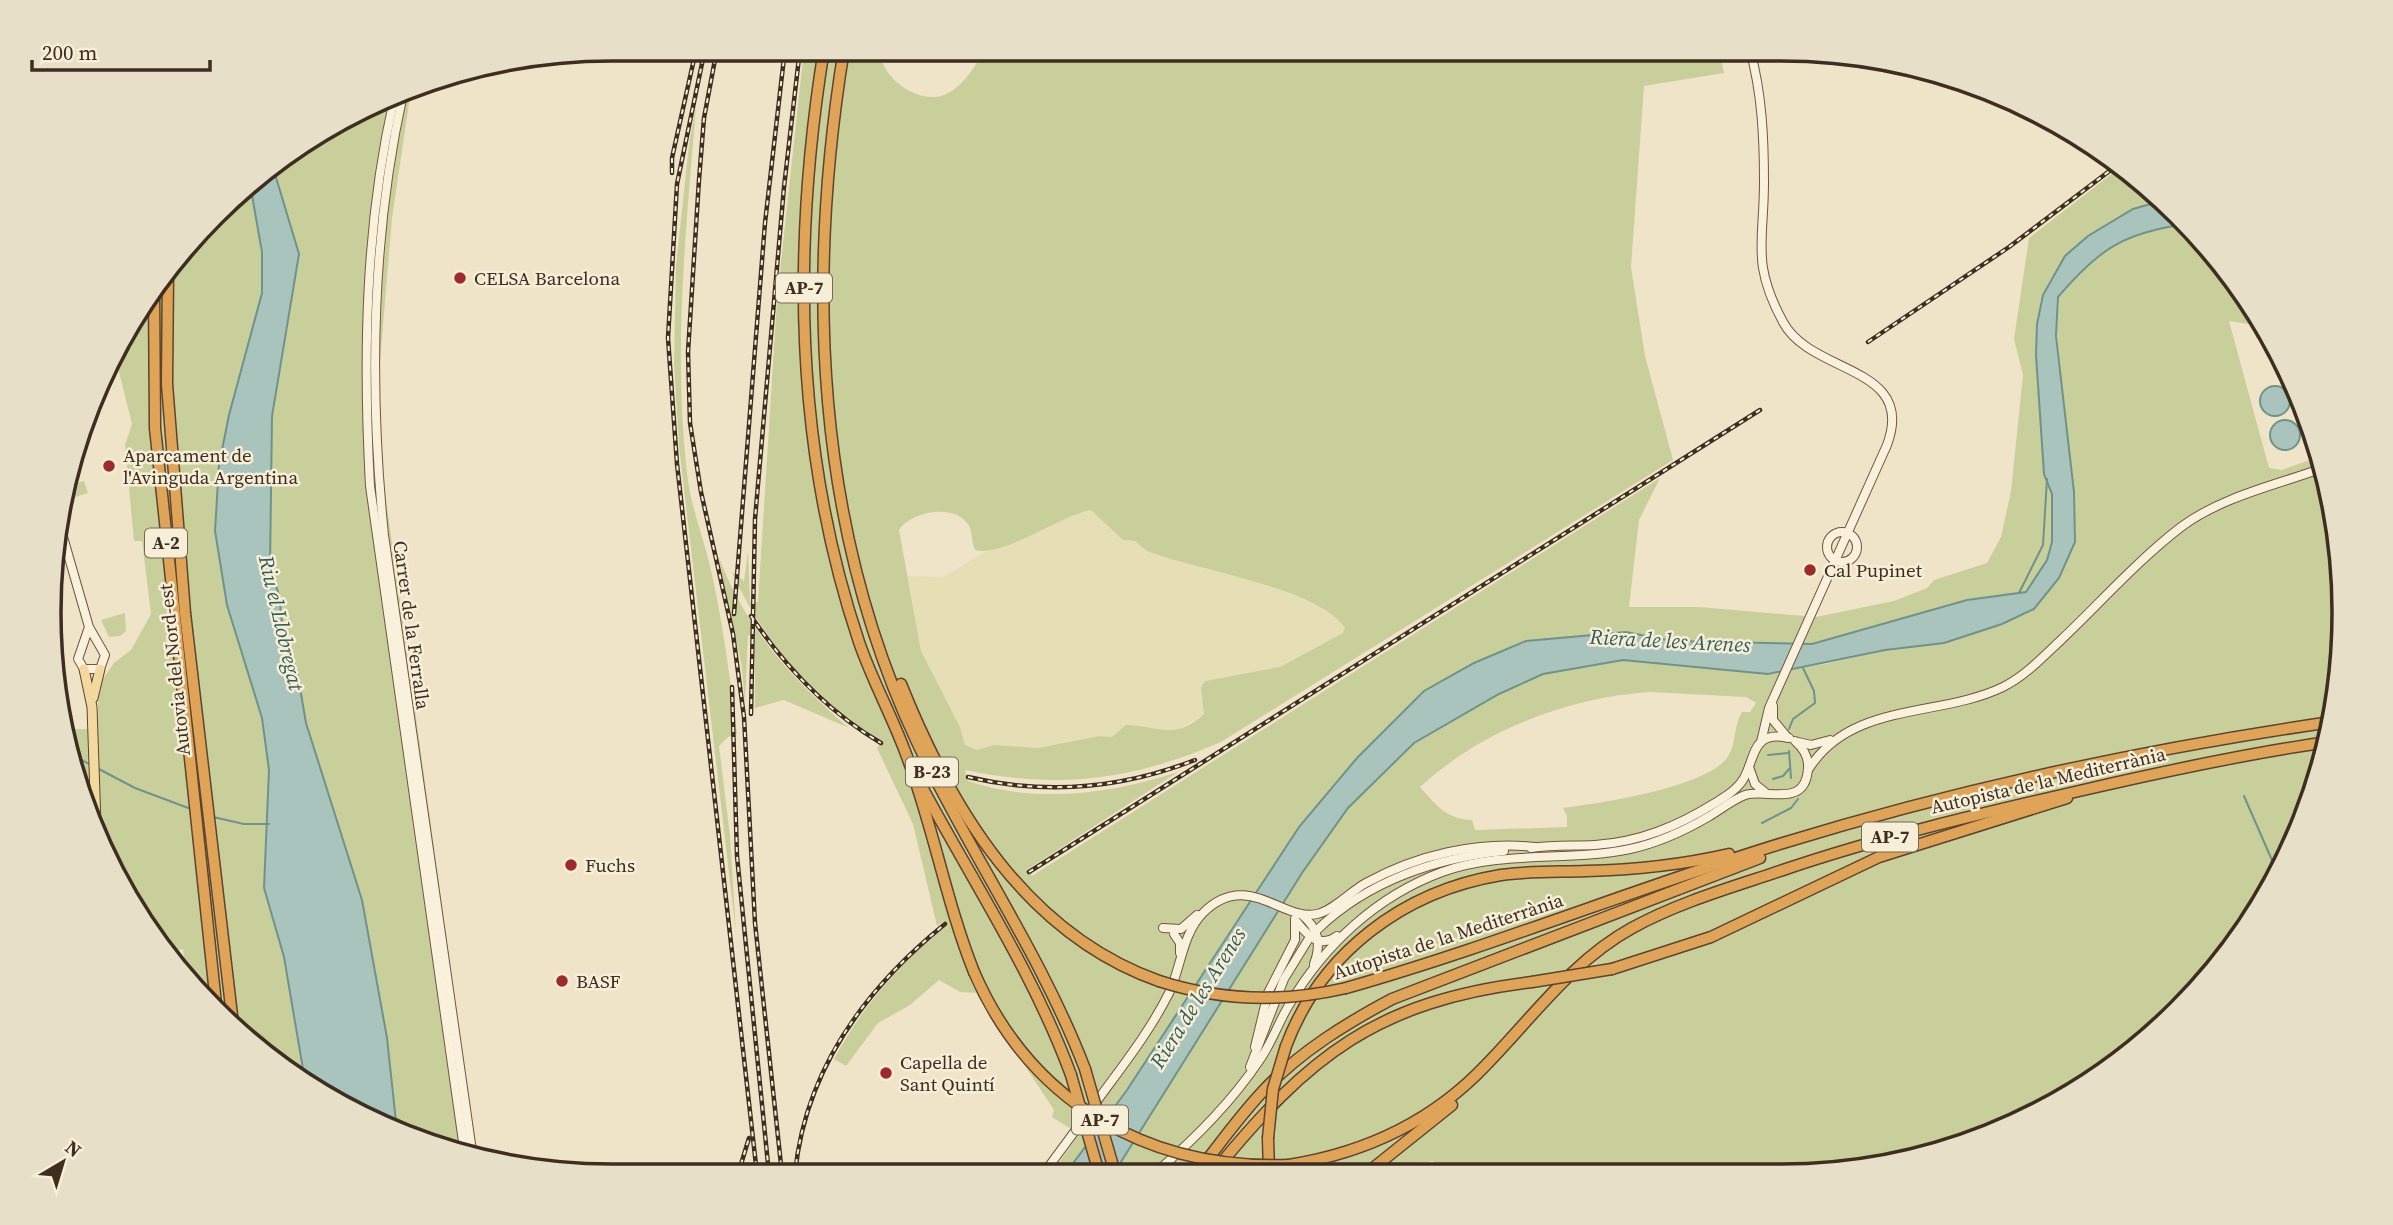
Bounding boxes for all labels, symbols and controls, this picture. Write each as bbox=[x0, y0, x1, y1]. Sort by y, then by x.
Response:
scale bar bbox=[32, 28, 210, 72]
text: 200 m bbox=[42, 38, 97, 67]
place label: CELSA Barcelona bbox=[474, 265, 621, 291]
marker: CELSA Barcelona bbox=[452, 270, 468, 286]
road number: AP-7 bbox=[776, 274, 832, 302]
place label: Aparcament de l'Avinguda Argentina bbox=[123, 442, 298, 490]
marker: Aparcament de l'Avinguda Argentina bbox=[101, 458, 117, 474]
road number: A-2 bbox=[145, 528, 187, 558]
street label: Carrer de la Ferralla bbox=[387, 539, 437, 711]
water label: Riu el Llobregat bbox=[252, 551, 311, 694]
place label: Cal Pupinet bbox=[1824, 557, 1923, 583]
marker: Cal Pupinet bbox=[1802, 562, 1818, 578]
street label: Autovia del Nord-est bbox=[152, 582, 196, 757]
water label: Riera de les Arenes bbox=[1588, 622, 1752, 659]
street label: Autopista de la Mediterrània bbox=[1928, 740, 2168, 820]
road number: B-23 bbox=[906, 758, 958, 786]
road number: AP-7 bbox=[1862, 822, 1918, 852]
place label: Fuchs bbox=[585, 852, 635, 878]
marker: Fuchs bbox=[563, 857, 579, 873]
street label: Autopista de la Mediterrània bbox=[1330, 886, 1567, 986]
water label: Riera de les Arenes bbox=[1142, 921, 1253, 1074]
place label: BASF bbox=[576, 968, 621, 994]
marker: BASF bbox=[554, 973, 570, 989]
place label: Capella de Sant Quintí bbox=[900, 1049, 995, 1097]
marker: Capella de Sant Quintí bbox=[878, 1065, 894, 1081]
road number: AP-7 bbox=[1072, 1106, 1128, 1134]
north arrow bbox=[28, 1127, 98, 1197]
text: N bbox=[60, 1134, 87, 1163]

